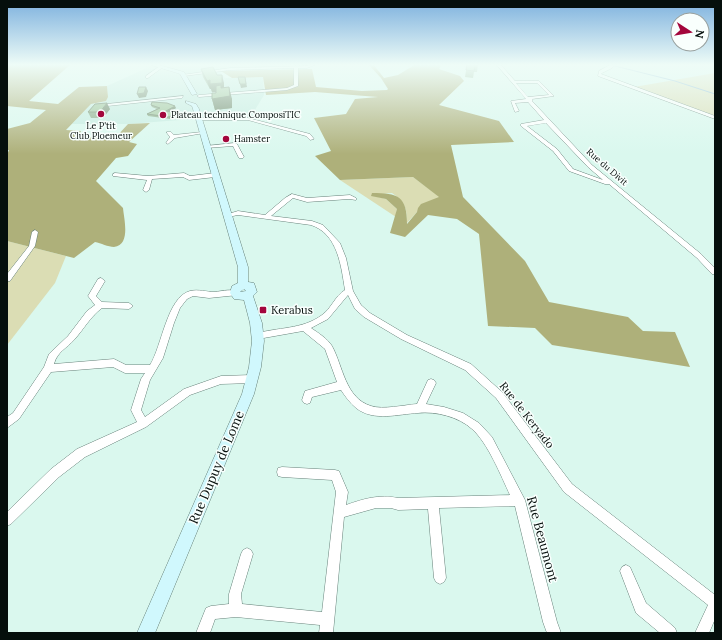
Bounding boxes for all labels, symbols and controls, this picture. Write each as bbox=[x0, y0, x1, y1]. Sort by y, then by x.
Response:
north arrow bbox=[670, 12, 710, 52]
text: N bbox=[692, 28, 708, 40]
marker: Le P'tit Club Ploemeur bbox=[96, 109, 106, 119]
place label: Plateau technique ComposiTIC bbox=[171, 109, 301, 120]
marker: Plateau technique ComposiTIC bbox=[158, 110, 168, 120]
place label: Le P'tit Club Ploemeur bbox=[70, 120, 132, 141]
place label: Hamster bbox=[234, 133, 270, 144]
marker: Hamster bbox=[221, 134, 231, 144]
street label: Rue du Divit bbox=[584, 146, 631, 188]
place label: Kerabus bbox=[271, 303, 313, 317]
marker: Kerabus bbox=[258, 305, 268, 315]
street label: Rue de Keryado bbox=[497, 379, 557, 451]
street label: Rue Dupuy de Lome bbox=[185, 408, 248, 526]
street label: Rue Beaumont bbox=[523, 494, 562, 584]

